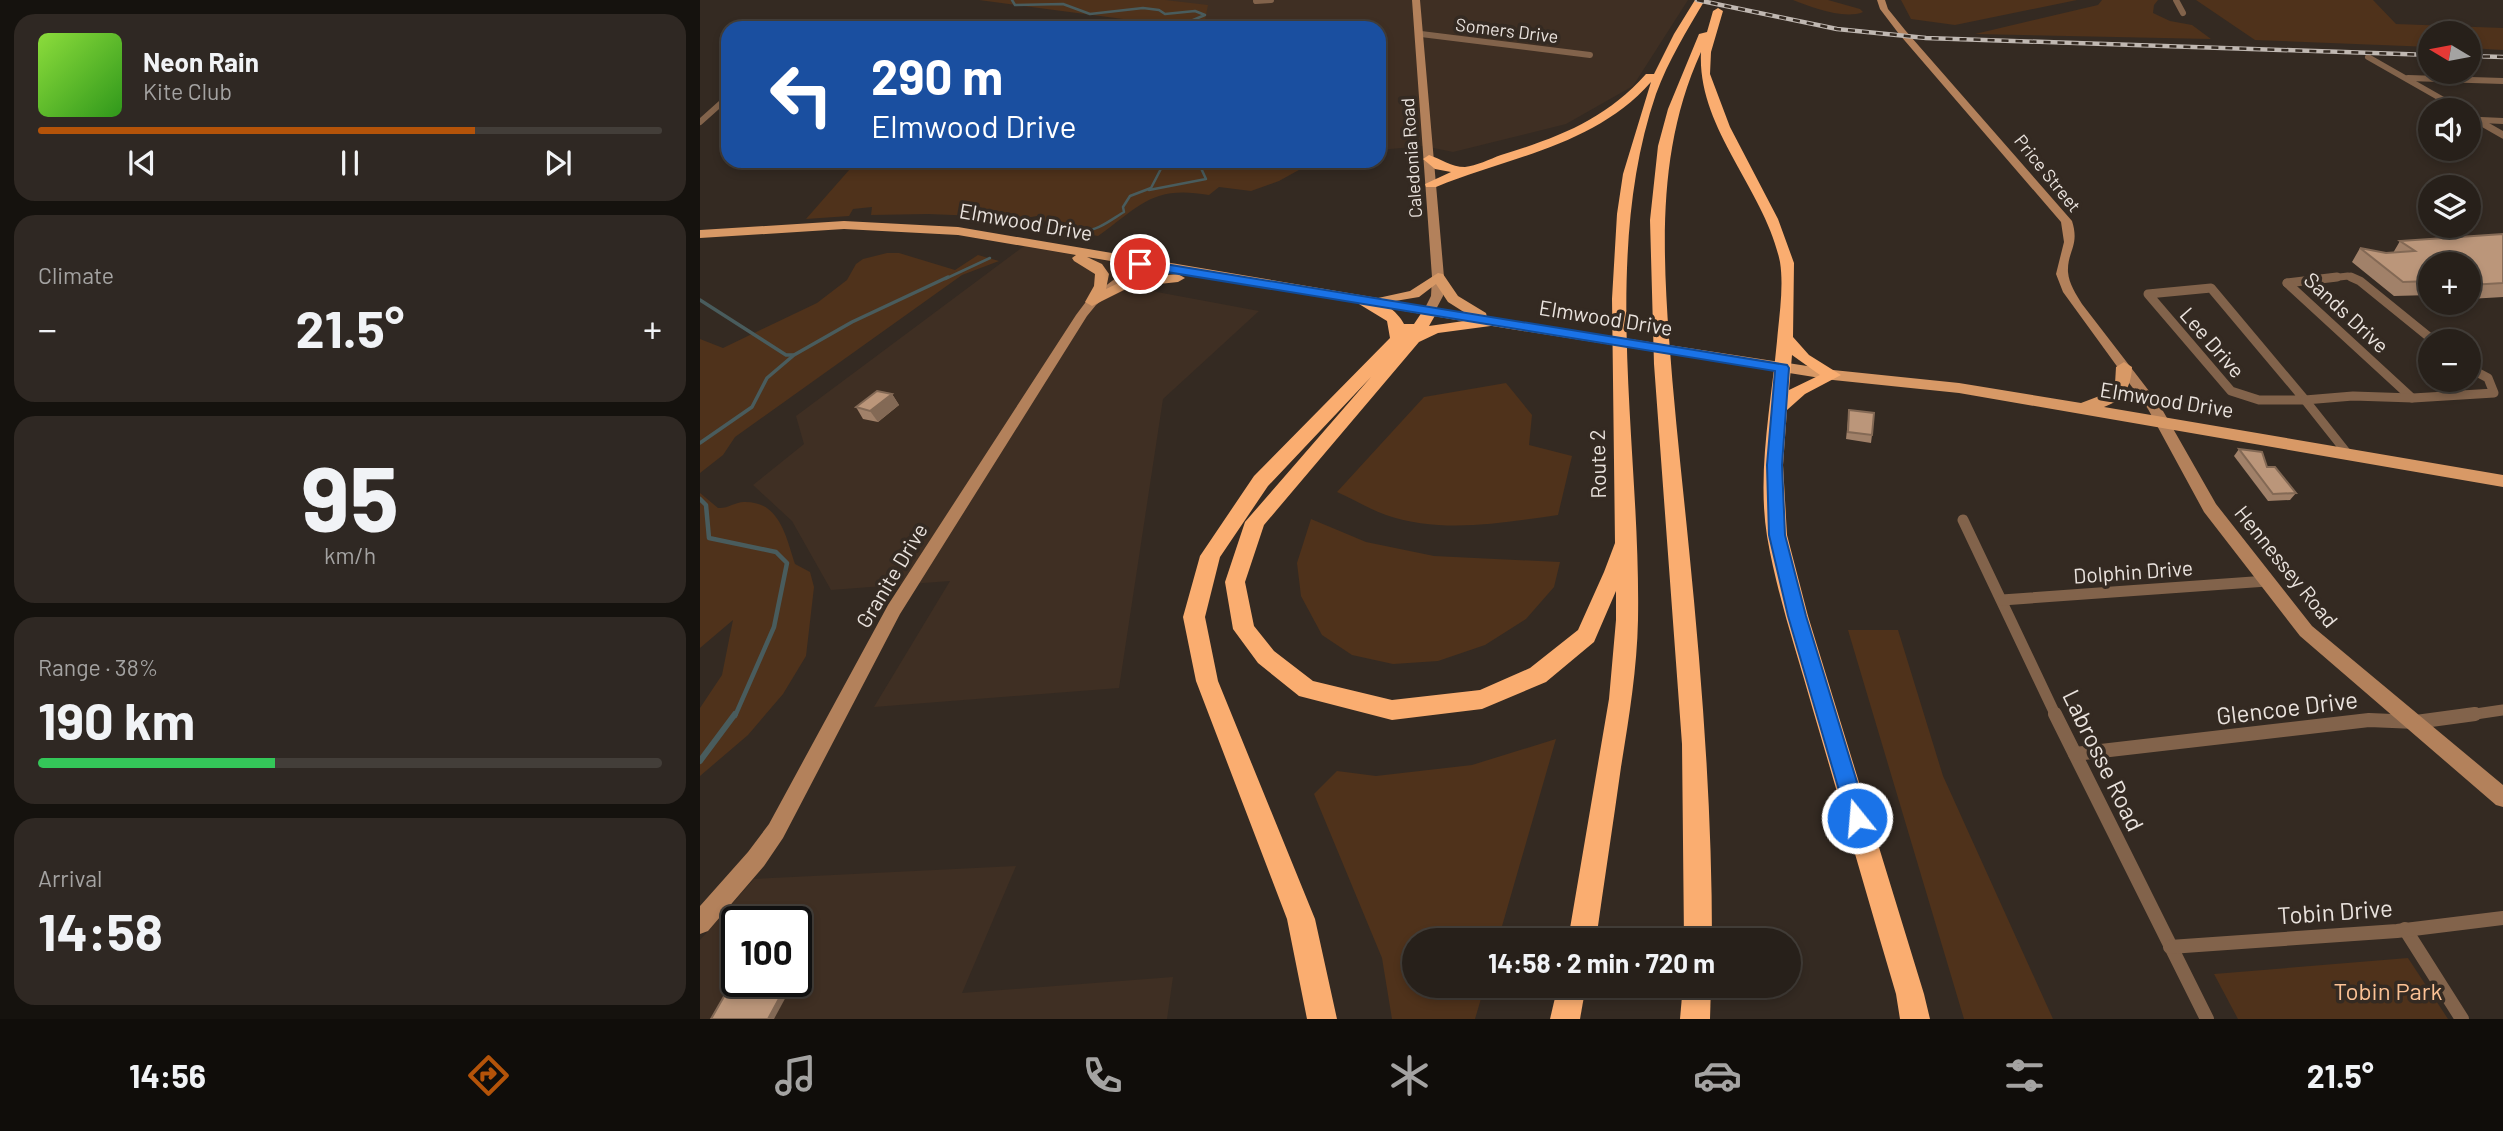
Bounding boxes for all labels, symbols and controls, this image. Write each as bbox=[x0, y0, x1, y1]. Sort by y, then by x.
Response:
street label: Somers Drive bbox=[1454, 13, 1560, 47]
north arrow bbox=[2418, 21, 2482, 84]
map controls bbox=[2418, 21, 2481, 392]
text: Neon Rain bbox=[143, 46, 259, 77]
text: 290 m bbox=[871, 46, 1003, 105]
icon: left bbox=[756, 49, 847, 140]
text: Kite Club bbox=[143, 77, 232, 105]
street label: Caledonia Road bbox=[1396, 97, 1426, 219]
button: sound bbox=[2418, 98, 2481, 161]
text: Elmwood Drive bbox=[871, 106, 1076, 144]
street label: Price Street bbox=[2010, 130, 2086, 216]
icon: previous bbox=[123, 144, 161, 182]
icon: pause bbox=[331, 144, 369, 182]
icon: next bbox=[539, 144, 577, 182]
button: layers bbox=[2418, 175, 2481, 238]
street label: Elmwood Drive bbox=[957, 197, 1095, 245]
pin bbox=[1110, 234, 1170, 294]
icon: arrive bbox=[1121, 245, 1159, 283]
button: + bbox=[2418, 252, 2481, 315]
text: Climate bbox=[38, 261, 114, 289]
street label: Sands Drive bbox=[2299, 266, 2395, 358]
street label: Elmwood Drive bbox=[1537, 294, 1675, 340]
text: 21.5° bbox=[296, 296, 404, 358]
street label: Lee Drive bbox=[2176, 302, 2250, 382]
text: − bbox=[38, 305, 57, 351]
text: + bbox=[643, 305, 662, 351]
button: − bbox=[2418, 329, 2481, 392]
street label: Elmwood Drive bbox=[2098, 376, 2236, 422]
street label: Route 2 bbox=[1584, 429, 1610, 499]
text: 95 bbox=[301, 441, 399, 550]
street label: Hennessey Road bbox=[2230, 500, 2344, 632]
street label: Granite Drive bbox=[850, 518, 932, 632]
text: km/h bbox=[324, 541, 376, 569]
street label: Dolphin Drive bbox=[2072, 554, 2194, 588]
text: Range · 38% bbox=[38, 653, 158, 681]
street label: Labrosse Road bbox=[2057, 684, 2151, 836]
street label: Glencoe Drive bbox=[2215, 684, 2359, 730]
text: 190 km bbox=[38, 688, 195, 750]
position arrow bbox=[1820, 781, 1894, 855]
text: Arrival bbox=[38, 864, 102, 892]
street label: Tobin Drive bbox=[2276, 893, 2394, 929]
text: 14:58 bbox=[38, 899, 163, 961]
speed limit sign: 100 bbox=[721, 906, 812, 997]
text: 14:58 · 2 min · 720 m bbox=[1488, 947, 1715, 978]
park label: Tobin Park bbox=[2333, 976, 2443, 1005]
icon: directions bbox=[464, 1051, 513, 1100]
icon: music bbox=[771, 1051, 820, 1100]
icon: phone bbox=[1078, 1051, 1127, 1100]
icon: climate bbox=[1385, 1051, 1434, 1100]
icon: car bbox=[1693, 1051, 1742, 1100]
icon: filters bbox=[2000, 1051, 2049, 1100]
text: 14:56 bbox=[129, 1056, 206, 1094]
text: 21.5° bbox=[2307, 1056, 2374, 1094]

